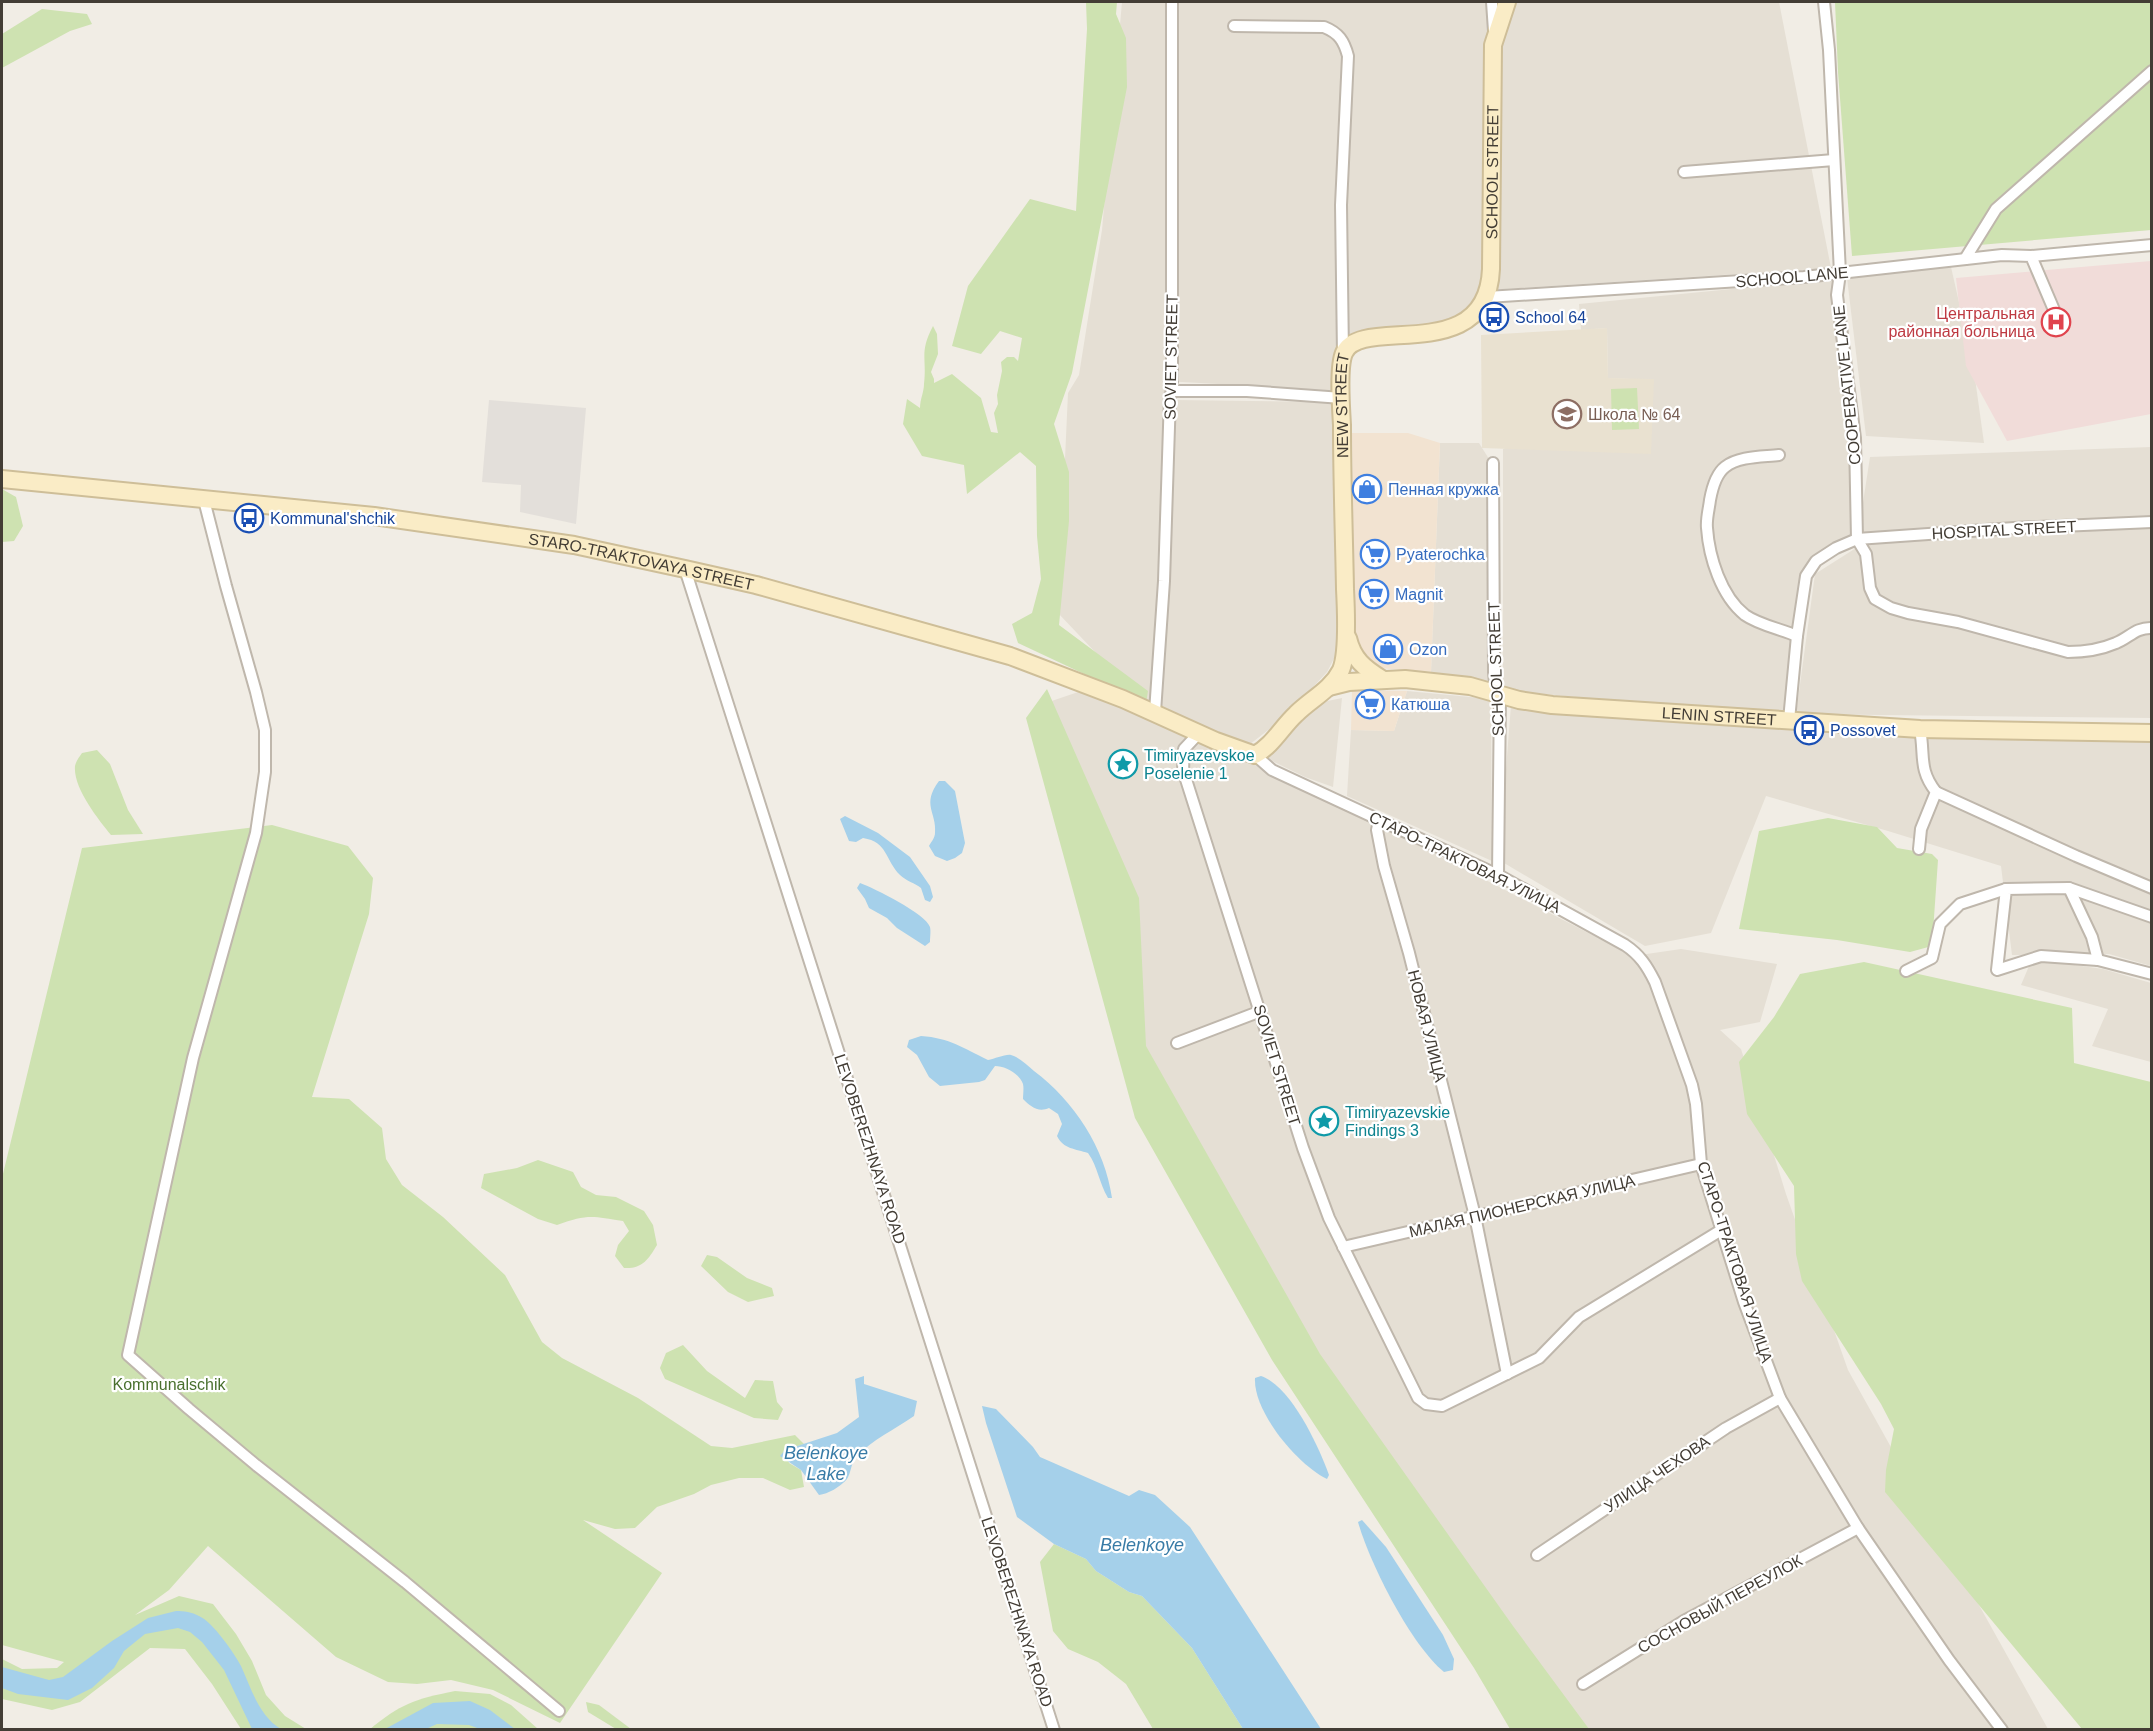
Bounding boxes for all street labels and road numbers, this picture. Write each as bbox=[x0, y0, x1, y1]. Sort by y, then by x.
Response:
street label: SCHOOL STREET bbox=[1483, 105, 1501, 240]
street label: SCHOOL LANE bbox=[1735, 264, 1849, 290]
street label: SOVIET STREET bbox=[1161, 294, 1181, 420]
street label: COOPERATIVE LANE bbox=[1830, 304, 1864, 466]
street label: NEW STREET bbox=[1332, 351, 1352, 458]
street label: HOSPITAL STREET bbox=[1931, 518, 2077, 542]
street label: STARO-TRAKTOVAYA STREET bbox=[527, 530, 756, 593]
street label: SCHOOL STREET bbox=[1485, 601, 1507, 737]
street label: LENIN STREET bbox=[1661, 704, 1777, 728]
street label: СТАРО-ТРАКТОВАЯ УЛИЦА bbox=[1367, 808, 1564, 916]
street label: НОВАЯ УЛИЦА bbox=[1405, 968, 1449, 1084]
street label: SOVIET STREET bbox=[1250, 1002, 1304, 1128]
street label: LEVOBEREZHNAYA ROAD bbox=[831, 1052, 909, 1246]
street label: СТАРО-ТРАКТОВАЯ УЛИЦА bbox=[1694, 1159, 1776, 1365]
street label: МАЛАЯ ПИОНЕРСКАЯ УЛИЦА bbox=[1407, 1172, 1637, 1240]
street label: УЛИЦА ЧЕХОВА bbox=[1601, 1432, 1713, 1516]
street label: LEVOBEREZHNAYA ROAD bbox=[978, 1515, 1056, 1709]
street label: СОСНОВЫЙ ПЕРЕУЛОК bbox=[1634, 1550, 1806, 1656]

